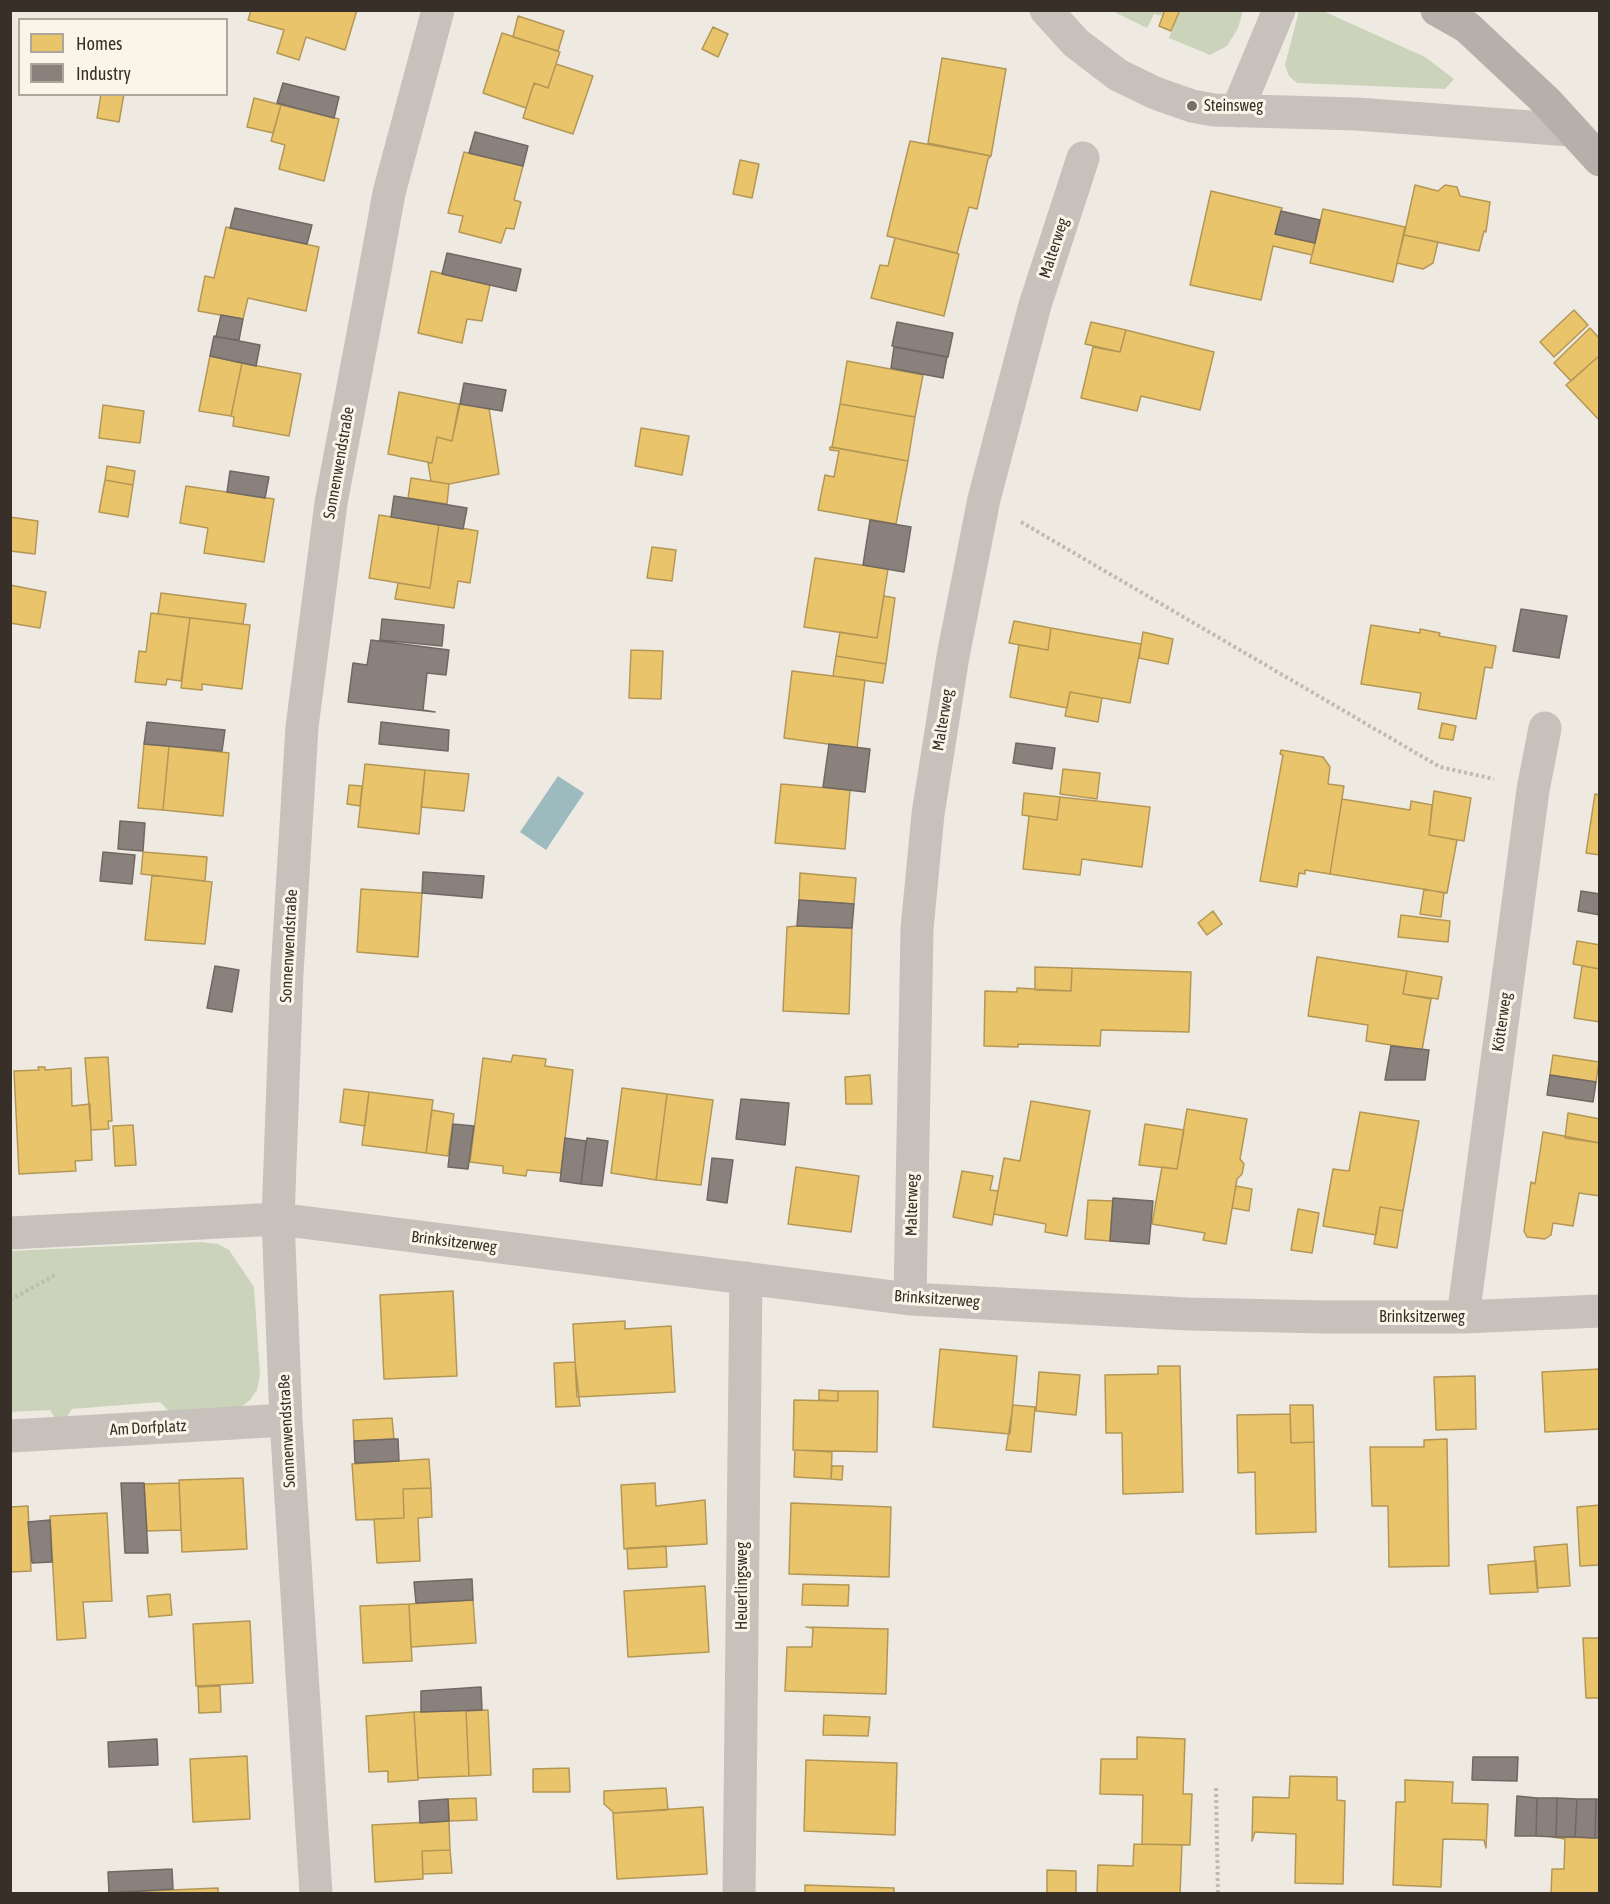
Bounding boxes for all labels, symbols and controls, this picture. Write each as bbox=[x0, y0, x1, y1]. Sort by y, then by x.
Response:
legend bbox=[18, 18, 228, 96]
text: Homes bbox=[76, 33, 122, 54]
text: Industry bbox=[76, 63, 131, 84]
place label: Steinsweg bbox=[1204, 96, 1263, 116]
marker: Steinsweg bbox=[1185, 99, 1199, 113]
street label: Malterweg bbox=[1035, 215, 1073, 281]
street label: Sonnenwendstraße bbox=[320, 405, 358, 521]
street label: Malterweg bbox=[929, 688, 957, 752]
street label: Sonnenwendstraße bbox=[276, 889, 302, 1003]
street label: Kötterweg bbox=[1488, 991, 1516, 1053]
street label: Malterweg bbox=[902, 1174, 922, 1236]
street label: Brinksitzerweg bbox=[410, 1227, 498, 1257]
street label: Brinksitzerweg bbox=[894, 1286, 980, 1312]
street label: Brinksitzerweg bbox=[1379, 1307, 1465, 1327]
street label: Sonnenwendstraße bbox=[274, 1374, 300, 1488]
street label: Am Dorfplatz bbox=[109, 1416, 187, 1440]
street label: Heuerlingsweg bbox=[732, 1542, 752, 1630]

